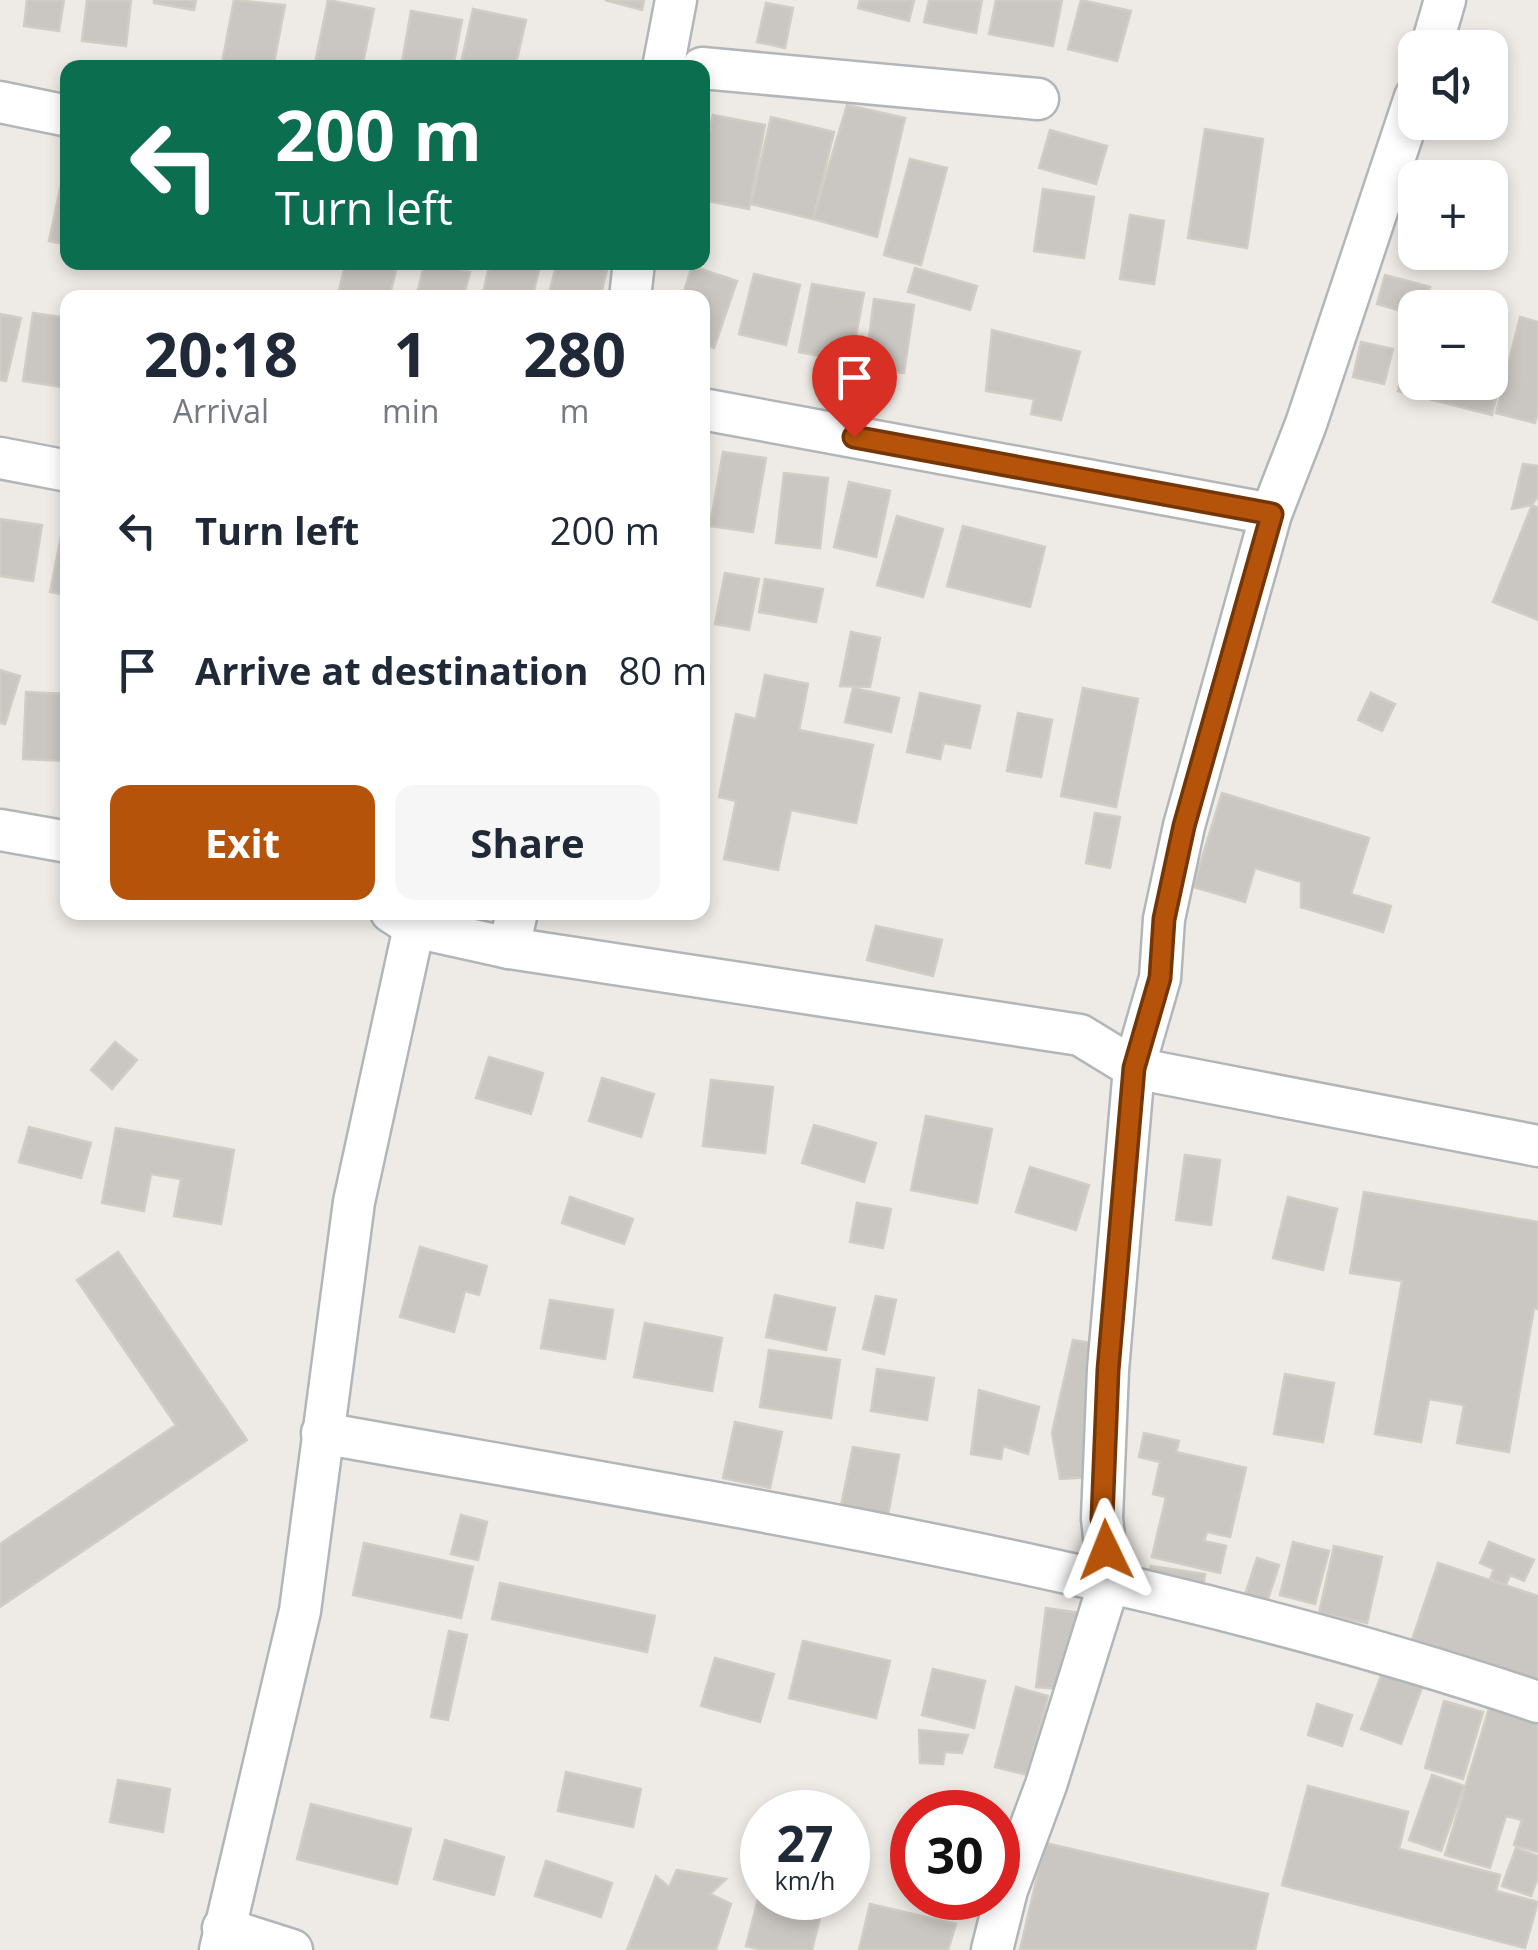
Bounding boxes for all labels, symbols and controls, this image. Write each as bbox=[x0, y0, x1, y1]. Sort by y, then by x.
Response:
map controls bbox=[1398, 30, 1508, 400]
button: sound bbox=[1398, 30, 1508, 140]
text: 200 m bbox=[275, 86, 482, 182]
icon: left bbox=[110, 100, 240, 230]
button: + bbox=[1398, 160, 1508, 270]
text: Turn left bbox=[275, 177, 453, 238]
button: − bbox=[1398, 290, 1508, 400]
text: 20:18 bbox=[144, 313, 298, 395]
text: 1 bbox=[394, 313, 428, 395]
text: 280 bbox=[523, 313, 626, 395]
pin bbox=[812, 335, 897, 438]
icon: arrive bbox=[827, 350, 882, 405]
text: Arrival bbox=[173, 389, 269, 432]
text: min bbox=[382, 389, 439, 432]
text: m bbox=[560, 389, 589, 432]
icon: left bbox=[110, 503, 165, 558]
text: Turn left bbox=[195, 504, 359, 556]
text: 200 m bbox=[550, 504, 660, 556]
icon: arrive bbox=[110, 643, 165, 698]
text: Arrive at destination bbox=[195, 644, 589, 696]
text: 80 m bbox=[619, 644, 707, 696]
button: Exit bbox=[110, 785, 375, 900]
button: Share bbox=[395, 785, 660, 900]
position arrow bbox=[1054, 1498, 1158, 1602]
speed limit sign: 30 bbox=[890, 1790, 1020, 1920]
text: 27 bbox=[776, 1809, 834, 1877]
text: km/h bbox=[775, 1863, 835, 1897]

